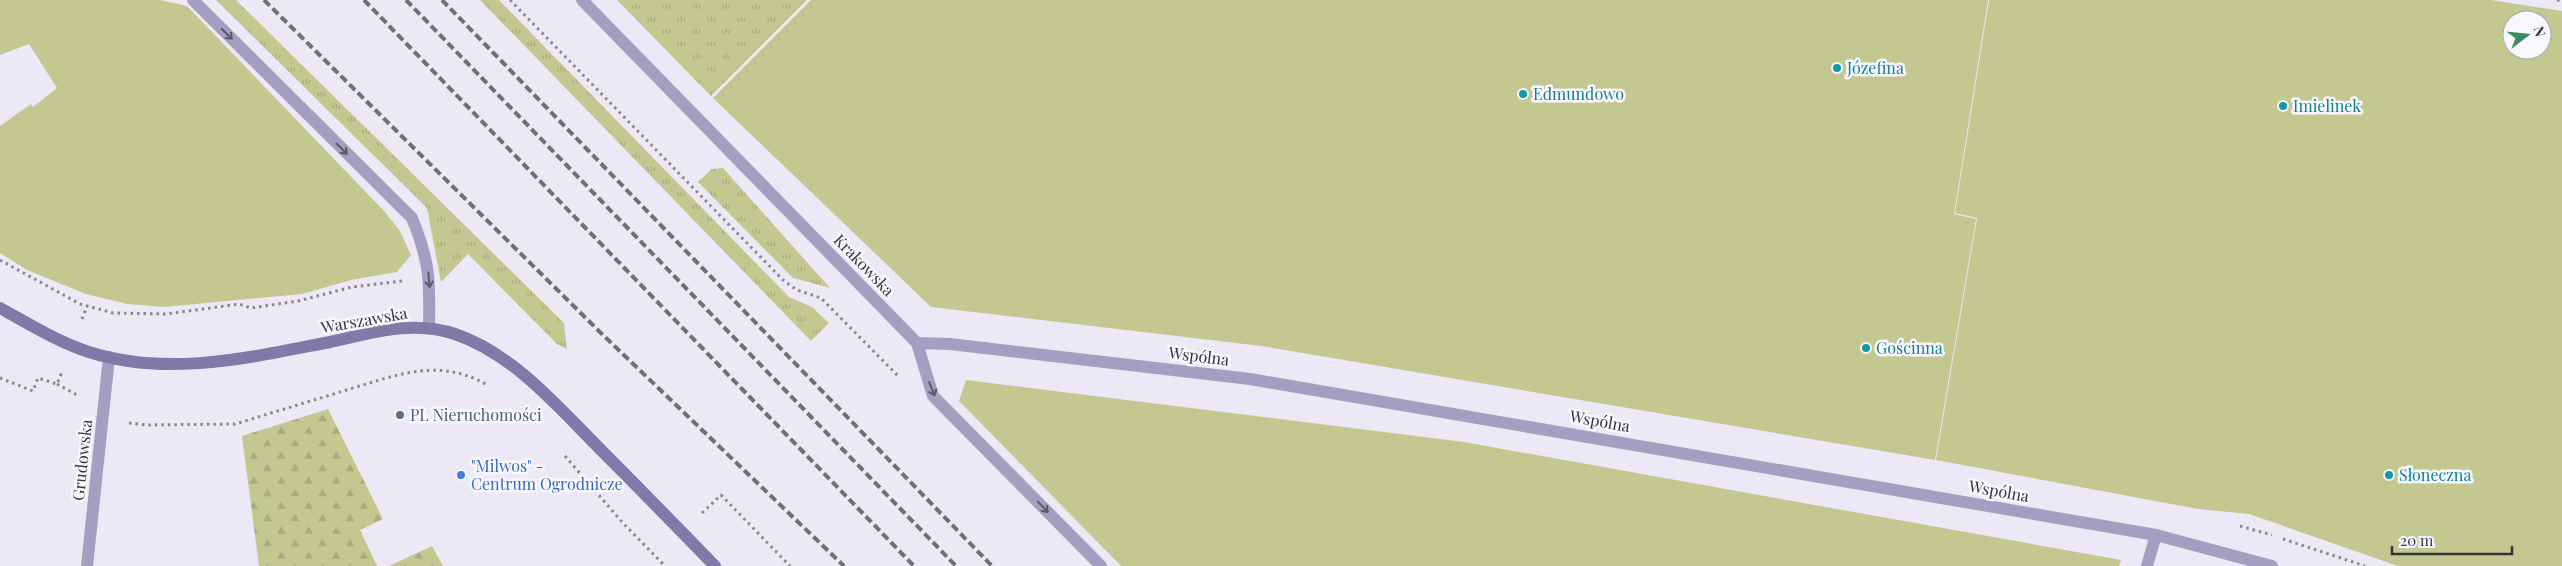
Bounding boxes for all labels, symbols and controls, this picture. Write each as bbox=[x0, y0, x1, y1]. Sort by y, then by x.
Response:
north arrow bbox=[2502, 10, 2552, 60]
text: N bbox=[2529, 24, 2551, 39]
one-way arrow bbox=[221, 28, 233, 41]
place label: Józefina bbox=[1846, 57, 1904, 78]
marker: Józefina bbox=[1831, 62, 1843, 74]
place label: Edmundowo bbox=[1533, 83, 1624, 104]
marker: Edmundowo bbox=[1517, 88, 1529, 100]
place label: Imielinek bbox=[2293, 95, 2361, 116]
marker: Imielinek bbox=[2277, 100, 2289, 112]
one-way arrow bbox=[336, 143, 349, 155]
street label: Krakowska bbox=[830, 229, 899, 300]
one-way arrow bbox=[425, 271, 434, 287]
street label: Warszawska bbox=[318, 302, 409, 338]
place label: Gościnna bbox=[1876, 337, 1943, 358]
street label: Wspólna bbox=[1167, 341, 1231, 370]
marker: Gościnna bbox=[1860, 342, 1872, 354]
one-way arrow bbox=[928, 381, 937, 396]
place label: PL Nieruchomości bbox=[410, 404, 542, 425]
street label: Wspólna bbox=[1567, 405, 1632, 436]
marker: PL Nieruchomości bbox=[394, 409, 406, 421]
street label: Grudowska bbox=[67, 418, 96, 502]
place label: "Milwos" - Centrum Ogrodnicze bbox=[471, 455, 623, 494]
place label: Słoneczna bbox=[2399, 464, 2471, 485]
marker: "Milwos" - Centrum Ogrodnicze bbox=[455, 469, 467, 481]
marker: Słoneczna bbox=[2383, 469, 2395, 481]
street label: Wspólna bbox=[1966, 475, 2031, 506]
one-way arrow bbox=[1037, 501, 1049, 513]
scale bar bbox=[2392, 524, 2512, 556]
text: 20 m bbox=[2400, 530, 2434, 550]

